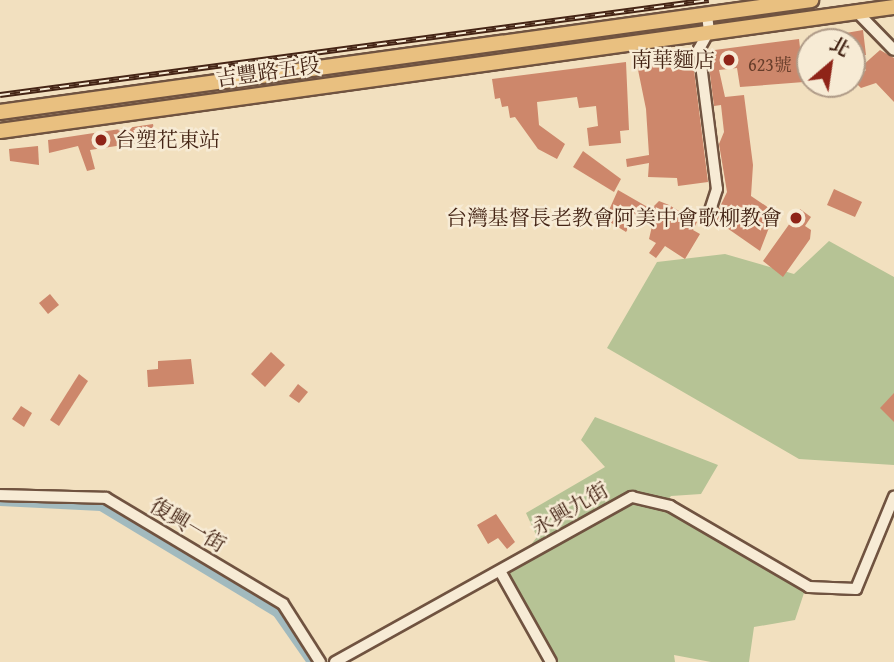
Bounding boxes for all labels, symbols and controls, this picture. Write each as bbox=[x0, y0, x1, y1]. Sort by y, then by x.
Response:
north arrow bbox=[796, 28, 866, 98]
text: 北 bbox=[825, 30, 855, 63]
place label: 南華麵店 bbox=[631, 47, 715, 73]
street label: 吉豐路五段 bbox=[214, 52, 322, 92]
marker: 南華麵店 bbox=[721, 52, 737, 68]
house number: 623號 bbox=[748, 54, 792, 76]
place label: 台塑花東站 bbox=[115, 127, 220, 153]
marker: 台塑花東站 bbox=[93, 132, 109, 148]
place label: 台灣基督長老教會阿美中會歌柳教會 bbox=[446, 205, 782, 231]
marker: 台灣基督長老教會阿美中會歌柳教會 bbox=[788, 210, 804, 226]
street label: 永興九街 bbox=[527, 477, 613, 541]
street label: 復興一街 bbox=[146, 493, 230, 557]

